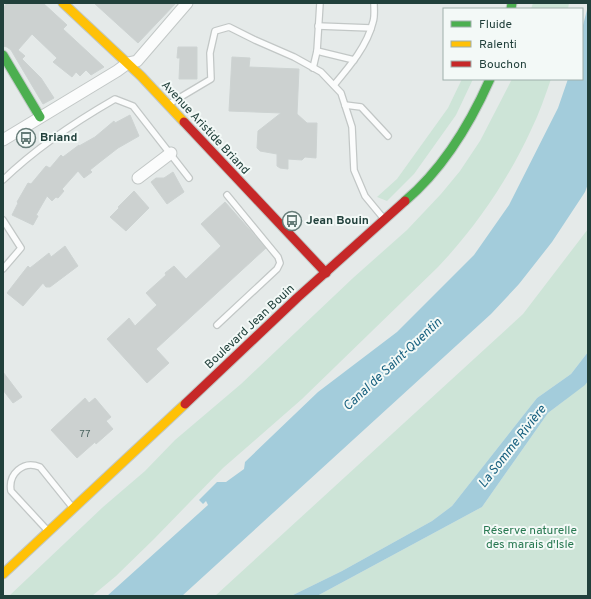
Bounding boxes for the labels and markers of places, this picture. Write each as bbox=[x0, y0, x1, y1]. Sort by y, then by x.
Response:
bus stop icon: Briand bbox=[15, 127, 37, 149]
place label: Briand bbox=[40, 130, 77, 146]
bus stop icon: Jean Bouin bbox=[281, 210, 303, 232]
place label: Jean Bouin bbox=[306, 213, 369, 229]

